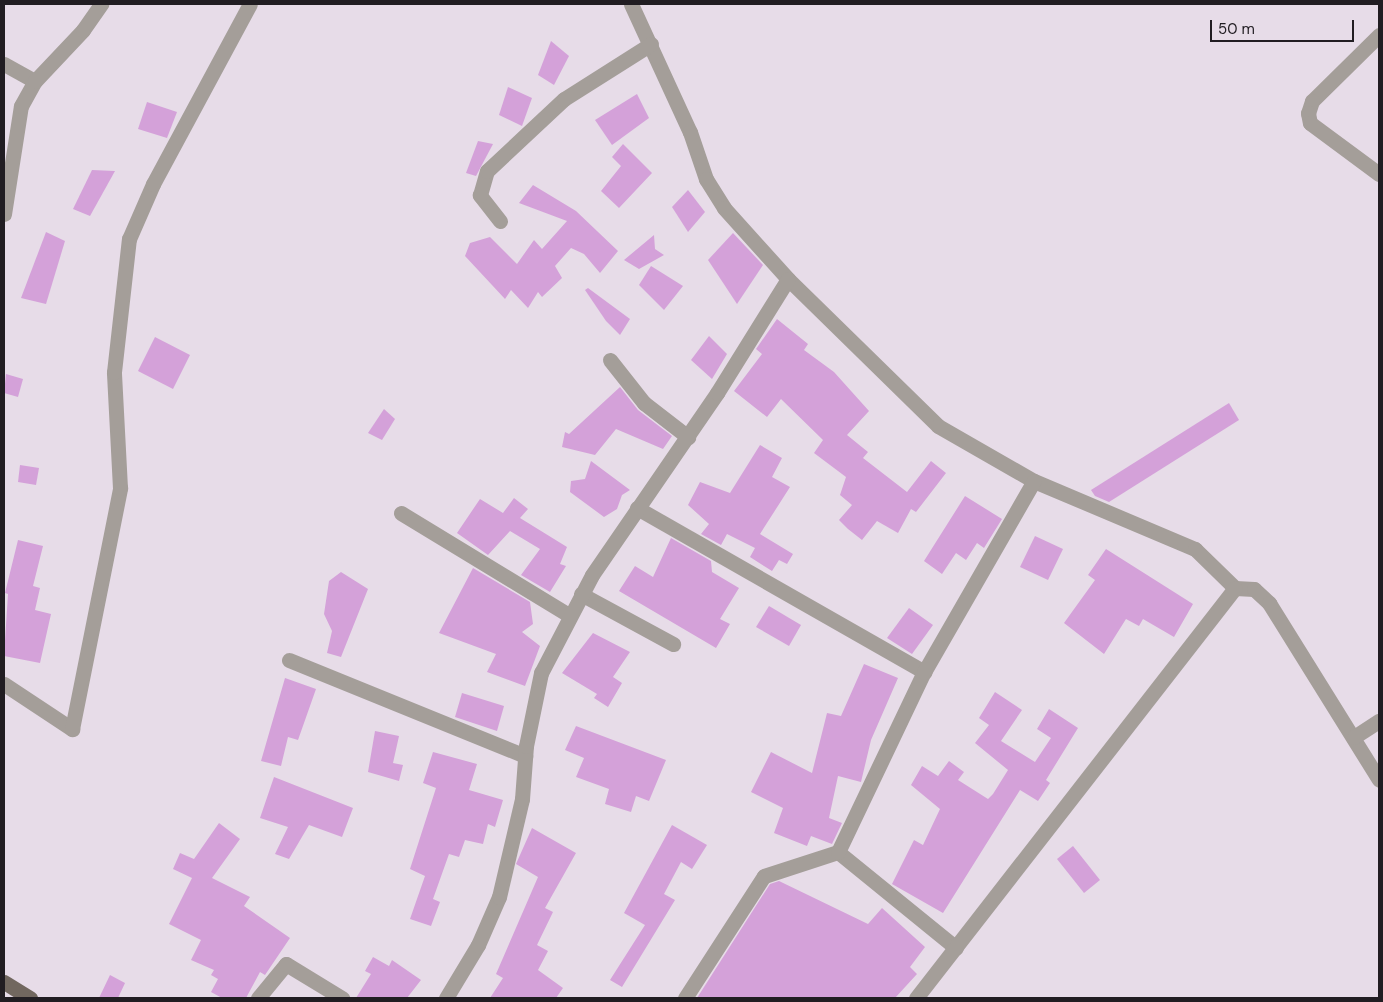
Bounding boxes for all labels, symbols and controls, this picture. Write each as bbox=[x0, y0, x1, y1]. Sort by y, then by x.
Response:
scale bar bbox=[1213, 10, 1357, 42]
text: 50 m bbox=[1218, 19, 1255, 39]

